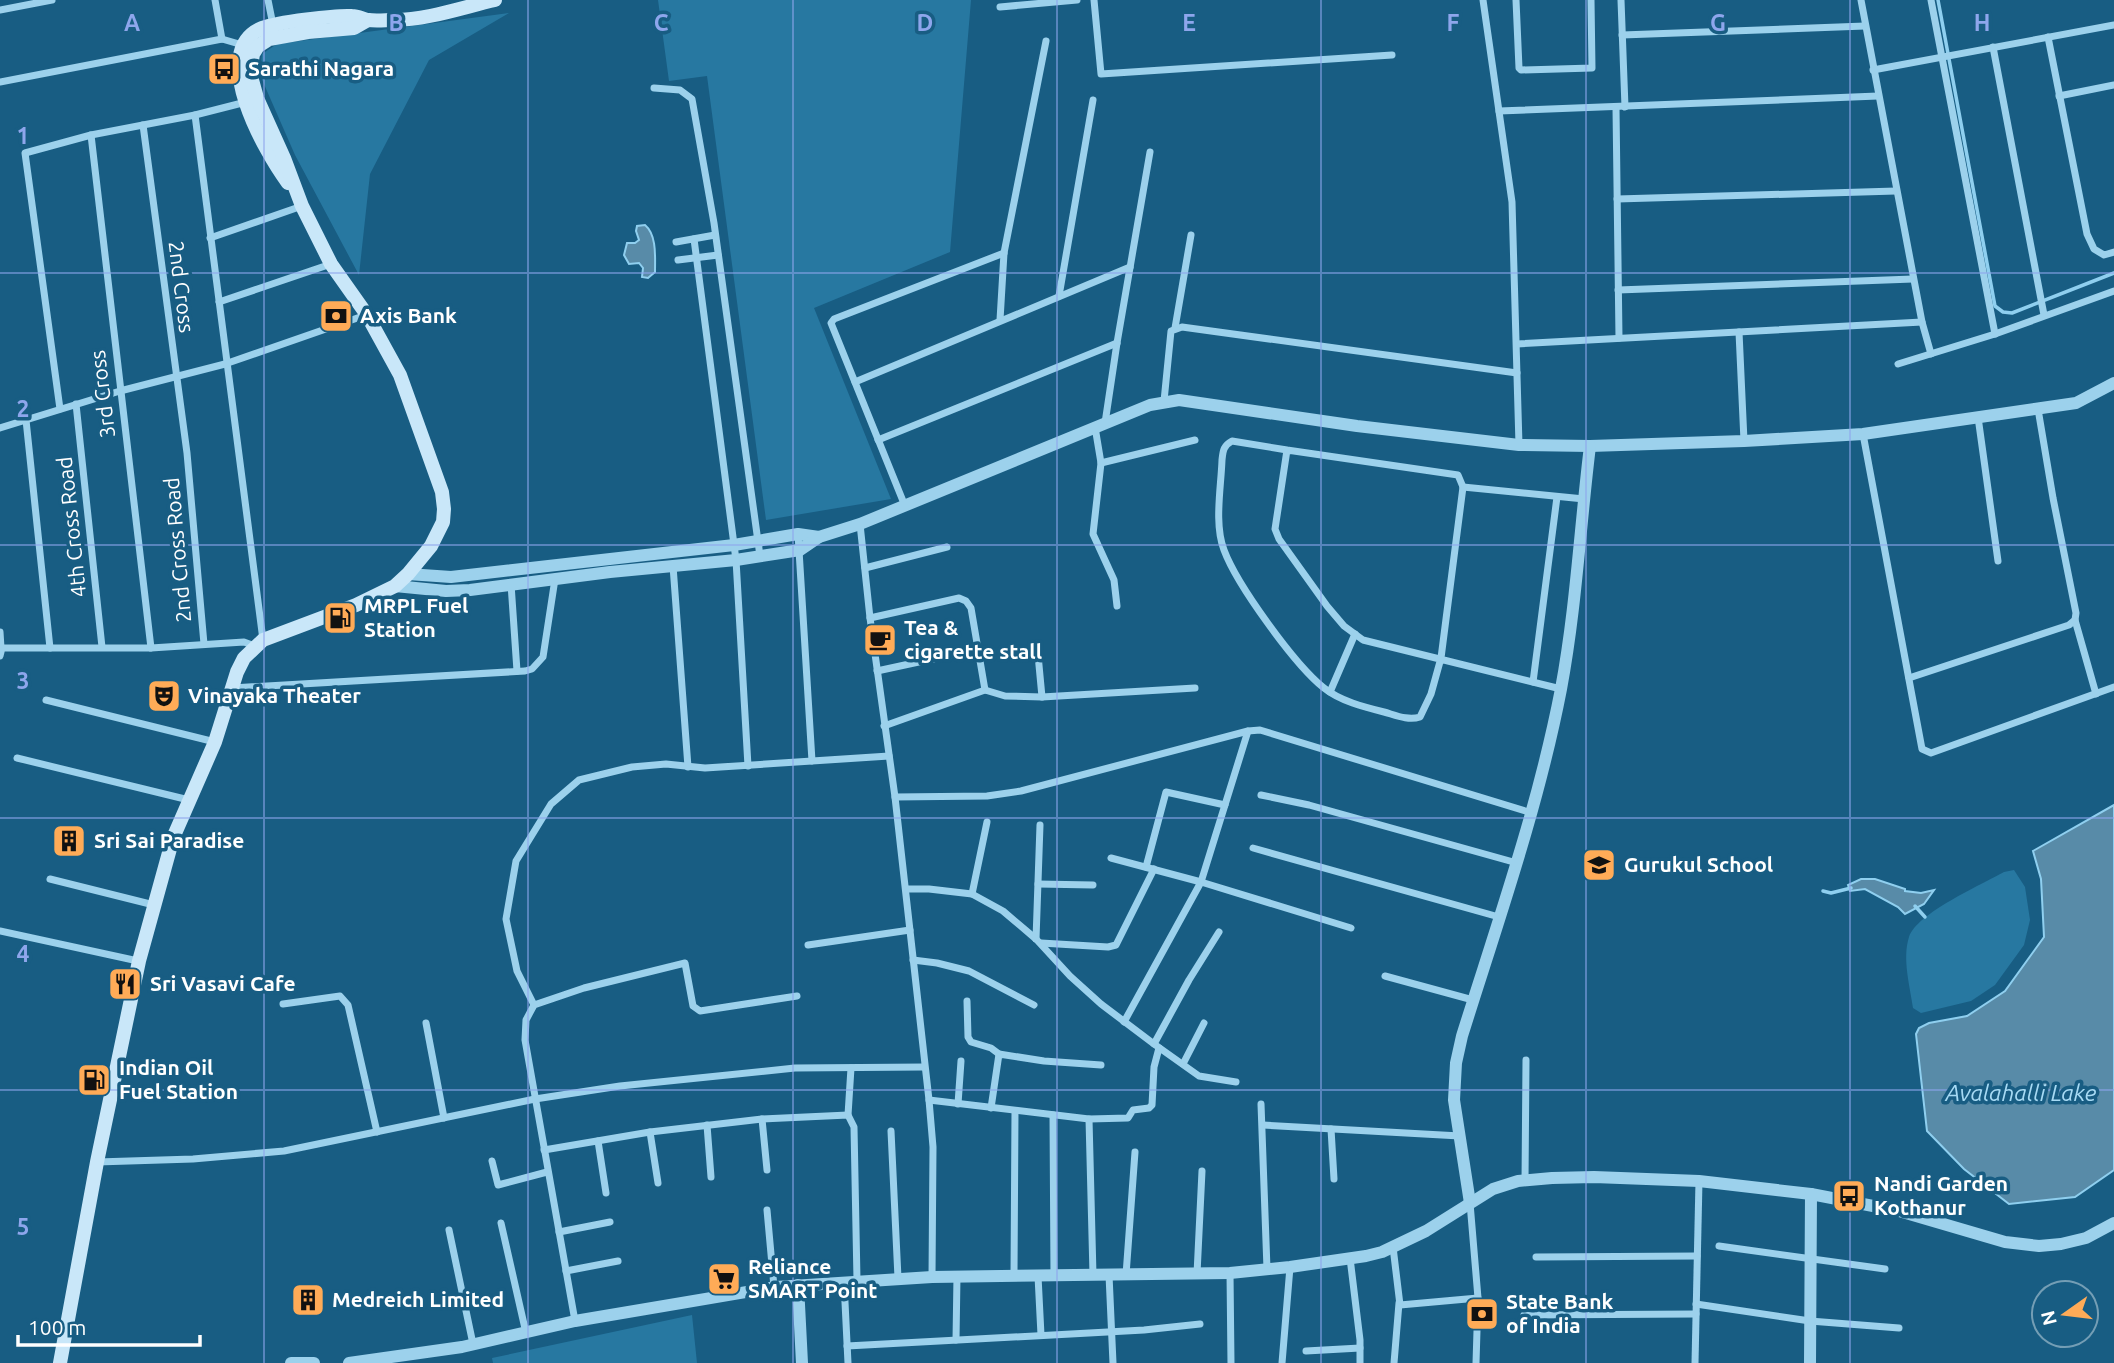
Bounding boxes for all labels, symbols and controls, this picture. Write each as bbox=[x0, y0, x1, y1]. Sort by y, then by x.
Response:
text: A bbox=[124, 10, 140, 35]
text: B bbox=[388, 10, 404, 35]
text: C bbox=[654, 10, 669, 35]
text: D bbox=[917, 10, 933, 35]
text: E bbox=[1182, 10, 1196, 35]
text: F bbox=[1447, 10, 1460, 35]
text: G bbox=[1710, 10, 1726, 35]
text: H bbox=[1974, 10, 1990, 35]
bus stop icon: Sarathi Nagara bbox=[205, 50, 243, 88]
place label: Sarathi Nagara bbox=[248, 56, 394, 80]
text: 1 bbox=[17, 123, 29, 148]
street label: 2nd Cross bbox=[164, 240, 200, 334]
bank icon: Axis Bank bbox=[317, 297, 355, 335]
place label: Axis Bank bbox=[360, 303, 457, 327]
street label: 3rd Cross bbox=[85, 349, 119, 439]
text: 2 bbox=[17, 396, 29, 421]
street label: 4th Cross Road bbox=[52, 456, 90, 599]
street label: 2nd Cross Road bbox=[159, 477, 195, 624]
place label: MRPL Fuel Station bbox=[364, 593, 468, 641]
fuel station icon: MRPL Fuel Station bbox=[321, 599, 359, 637]
place label: Tea & cigarette stall bbox=[904, 615, 1042, 663]
cafe icon: Tea & cigarette stall bbox=[861, 621, 899, 659]
text: 3 bbox=[17, 668, 29, 693]
theatre icon: Vinayaka Theater bbox=[145, 677, 183, 715]
place label: Vinayaka Theater bbox=[188, 683, 361, 707]
building icon: Sri Sai Paradise bbox=[50, 822, 88, 860]
place label: Sri Sai Paradise bbox=[94, 828, 244, 852]
school or university icon: Gurukul School bbox=[1580, 846, 1618, 884]
place label: Gurukul School bbox=[1624, 852, 1773, 876]
text: 4 bbox=[17, 941, 30, 966]
restaurant icon: Sri Vasavi Cafe bbox=[106, 965, 144, 1003]
place label: Sri Vasavi Cafe bbox=[150, 971, 296, 995]
place label: Indian Oil Fuel Station bbox=[119, 1055, 238, 1103]
fuel station icon: Indian Oil Fuel Station bbox=[75, 1061, 113, 1099]
water label: Avalahalli Lake bbox=[1945, 1080, 2097, 1105]
place label: Nandi Garden Kothanur bbox=[1874, 1171, 2008, 1219]
bus stop icon: Nandi Garden Kothanur bbox=[1830, 1177, 1868, 1215]
text: 5 bbox=[17, 1214, 29, 1239]
place label: Reliance SMART Point bbox=[748, 1254, 877, 1302]
supermarket icon: Reliance SMART Point bbox=[705, 1260, 743, 1298]
north arrow bbox=[2030, 1279, 2100, 1349]
building icon: Medreich Limited bbox=[289, 1281, 327, 1319]
place label: Medreich Limited bbox=[332, 1287, 504, 1311]
place label: State Bank of India bbox=[1506, 1289, 1613, 1337]
bank icon: State Bank of India bbox=[1463, 1295, 1501, 1333]
scale bar bbox=[18, 1304, 200, 1348]
text: N bbox=[2036, 1309, 2061, 1328]
text: 100 m bbox=[28, 1315, 86, 1339]

